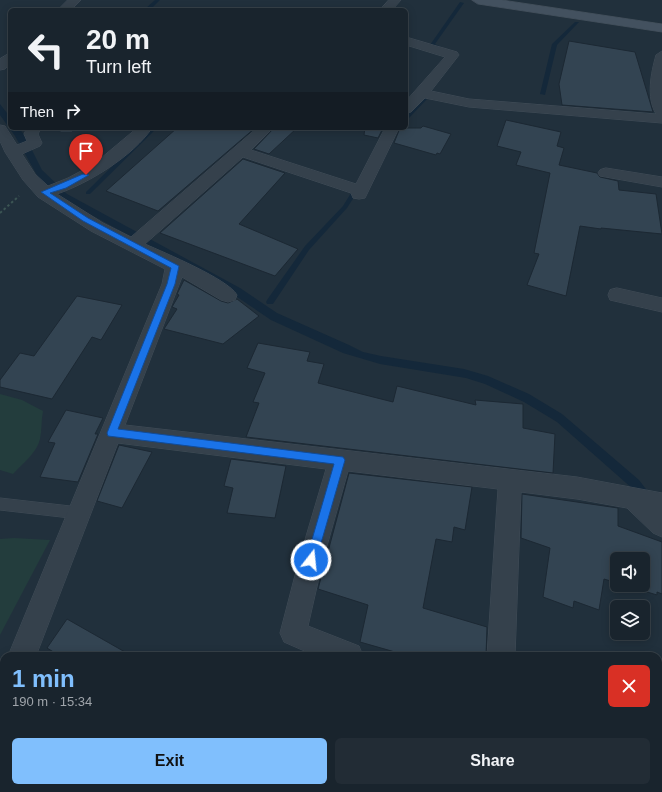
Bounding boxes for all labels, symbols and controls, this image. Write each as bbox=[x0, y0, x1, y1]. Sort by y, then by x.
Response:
icon: left bbox=[20, 24, 72, 76]
text: 20 m bbox=[86, 24, 150, 55]
text: Turn left bbox=[86, 57, 151, 77]
icon: right bbox=[62, 100, 84, 122]
text: Then bbox=[20, 103, 54, 120]
pin bbox=[69, 134, 103, 175]
icon: arrive bbox=[75, 140, 97, 162]
position arrow bbox=[290, 539, 332, 581]
map controls bbox=[610, 552, 650, 640]
button: sound bbox=[610, 552, 650, 592]
button: layers bbox=[610, 600, 650, 640]
text: 1 min bbox=[12, 665, 75, 692]
button: close bbox=[608, 665, 650, 707]
text: 190 m · 15:34 bbox=[12, 694, 92, 709]
button: Exit bbox=[12, 738, 327, 784]
button: Share bbox=[335, 738, 650, 784]

